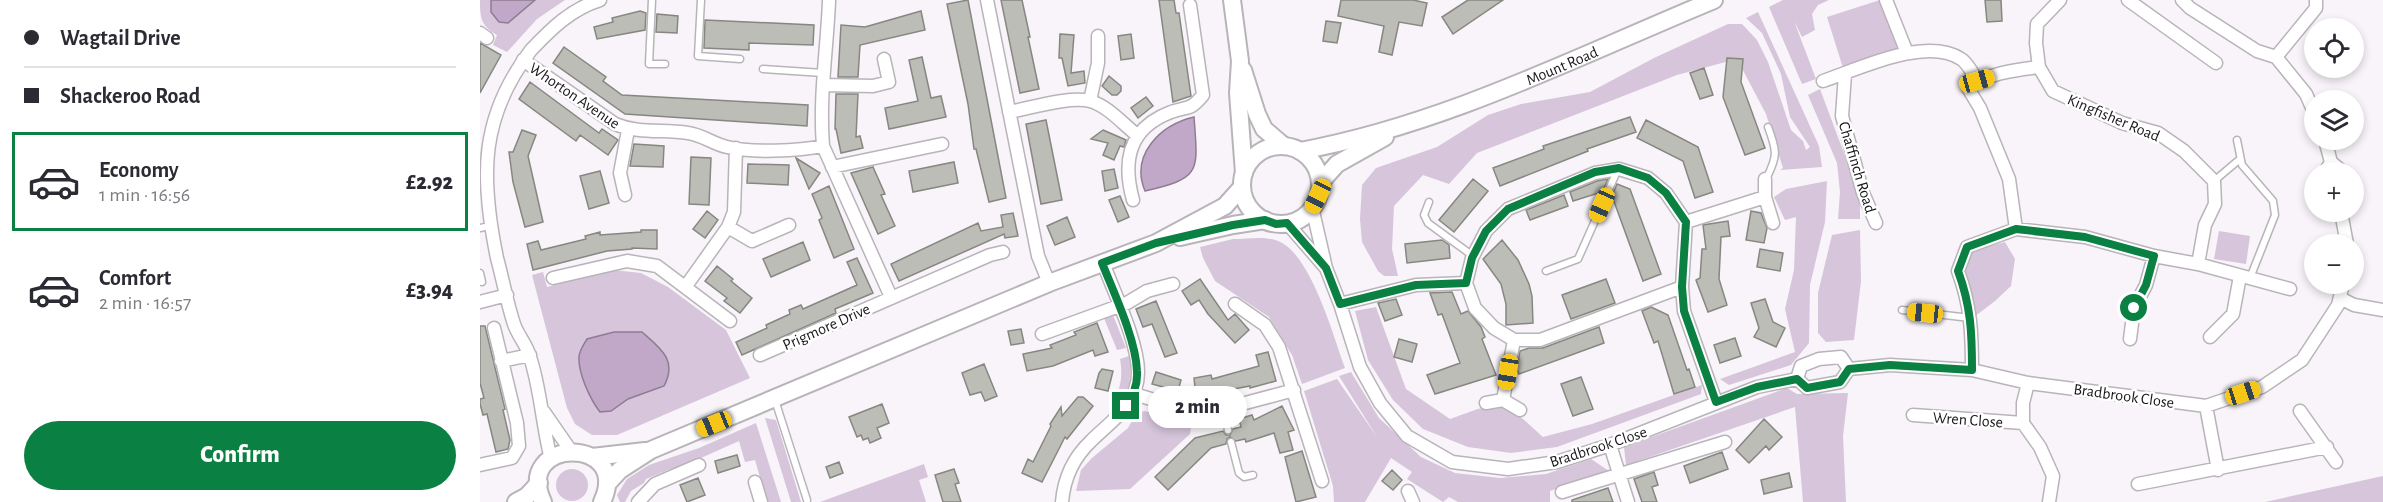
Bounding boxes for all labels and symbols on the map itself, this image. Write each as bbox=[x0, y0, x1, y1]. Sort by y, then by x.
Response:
street label: Mount Road bbox=[1524, 44, 1600, 88]
street label: Whorton Avenue bbox=[526, 60, 623, 132]
car bbox=[1957, 67, 1997, 95]
street label: Kingfisher Road bbox=[2065, 91, 2162, 145]
street label: Chaffinch Road bbox=[1836, 120, 1879, 215]
car bbox=[1302, 176, 1334, 216]
car bbox=[1586, 185, 1618, 225]
route start bbox=[2120, 294, 2147, 321]
street label: Prigmore Drive bbox=[780, 301, 873, 353]
car bbox=[1906, 302, 1944, 324]
car bbox=[1496, 353, 1520, 391]
car bbox=[2223, 379, 2263, 407]
street label: Bradbrook Close bbox=[2073, 381, 2175, 411]
callout: 2 min bbox=[1147, 385, 1246, 427]
route end bbox=[1112, 392, 1139, 419]
car bbox=[694, 409, 734, 439]
street label: Wren Close bbox=[1932, 410, 2004, 430]
street label: Bradbrook Close bbox=[1548, 424, 1649, 470]

